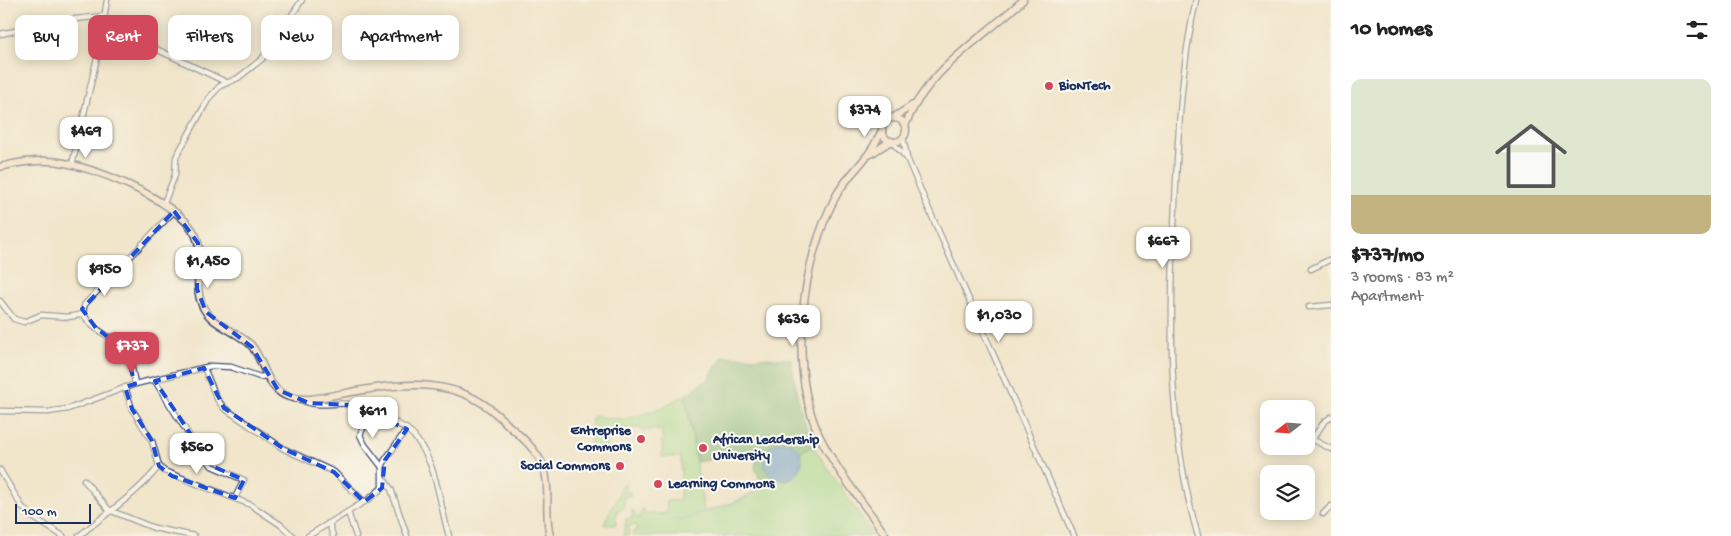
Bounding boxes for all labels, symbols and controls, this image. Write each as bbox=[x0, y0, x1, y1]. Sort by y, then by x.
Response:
chip: Buy bbox=[15, 15, 78, 60]
chip: Rent bbox=[88, 15, 158, 60]
chip: Filters bbox=[168, 15, 251, 60]
chip: New bbox=[261, 15, 332, 60]
chip: Apartment bbox=[342, 15, 459, 60]
icon: filters bbox=[1683, 16, 1711, 44]
text: 10 homes bbox=[1351, 18, 1432, 43]
place label: BioNTech bbox=[1058, 78, 1111, 95]
marker: BioNTech bbox=[1043, 80, 1055, 92]
pin: $374 bbox=[835, 96, 895, 138]
text: $374 bbox=[849, 102, 881, 121]
icon: home bbox=[1486, 111, 1576, 201]
pin: $469 bbox=[56, 116, 116, 159]
text: $469 bbox=[71, 123, 101, 142]
pin: $667 bbox=[1133, 226, 1193, 269]
text: $667 bbox=[1147, 233, 1179, 252]
text: $737/mo bbox=[1351, 244, 1424, 269]
pin: $1,450 bbox=[167, 246, 249, 289]
text: $1,450 bbox=[186, 253, 230, 272]
pin: $950 bbox=[75, 254, 135, 297]
text: $950 bbox=[89, 261, 121, 280]
text: 3 rooms · 83 m² bbox=[1351, 269, 1454, 288]
text: Apartment bbox=[1351, 288, 1423, 307]
pin: $1,030 bbox=[958, 300, 1040, 343]
pin: $636 bbox=[763, 304, 823, 347]
text: $1,030 bbox=[976, 307, 1022, 326]
text: $636 bbox=[777, 311, 809, 330]
pin: $737 bbox=[102, 332, 162, 374]
text: $737 bbox=[116, 338, 148, 357]
pin: $611 bbox=[343, 396, 403, 439]
north arrow bbox=[1260, 400, 1315, 455]
map controls bbox=[1260, 400, 1315, 520]
text: $611 bbox=[359, 403, 387, 422]
place label: Entreprise Commons bbox=[570, 423, 632, 456]
pin: $560 bbox=[167, 432, 227, 475]
place label: African Leadership University bbox=[712, 432, 819, 465]
marker: Entreprise Commons bbox=[635, 433, 647, 445]
text: $560 bbox=[181, 439, 213, 458]
marker: African Leadership University bbox=[697, 442, 709, 454]
place label: Social Commons bbox=[520, 458, 611, 475]
marker: Social Commons bbox=[614, 460, 626, 472]
button: layers bbox=[1260, 465, 1315, 520]
place label: Learning Commons bbox=[668, 476, 775, 493]
marker: Learning Commons bbox=[652, 478, 664, 490]
scale bar bbox=[15, 501, 91, 524]
text: 100 m bbox=[22, 504, 57, 521]

